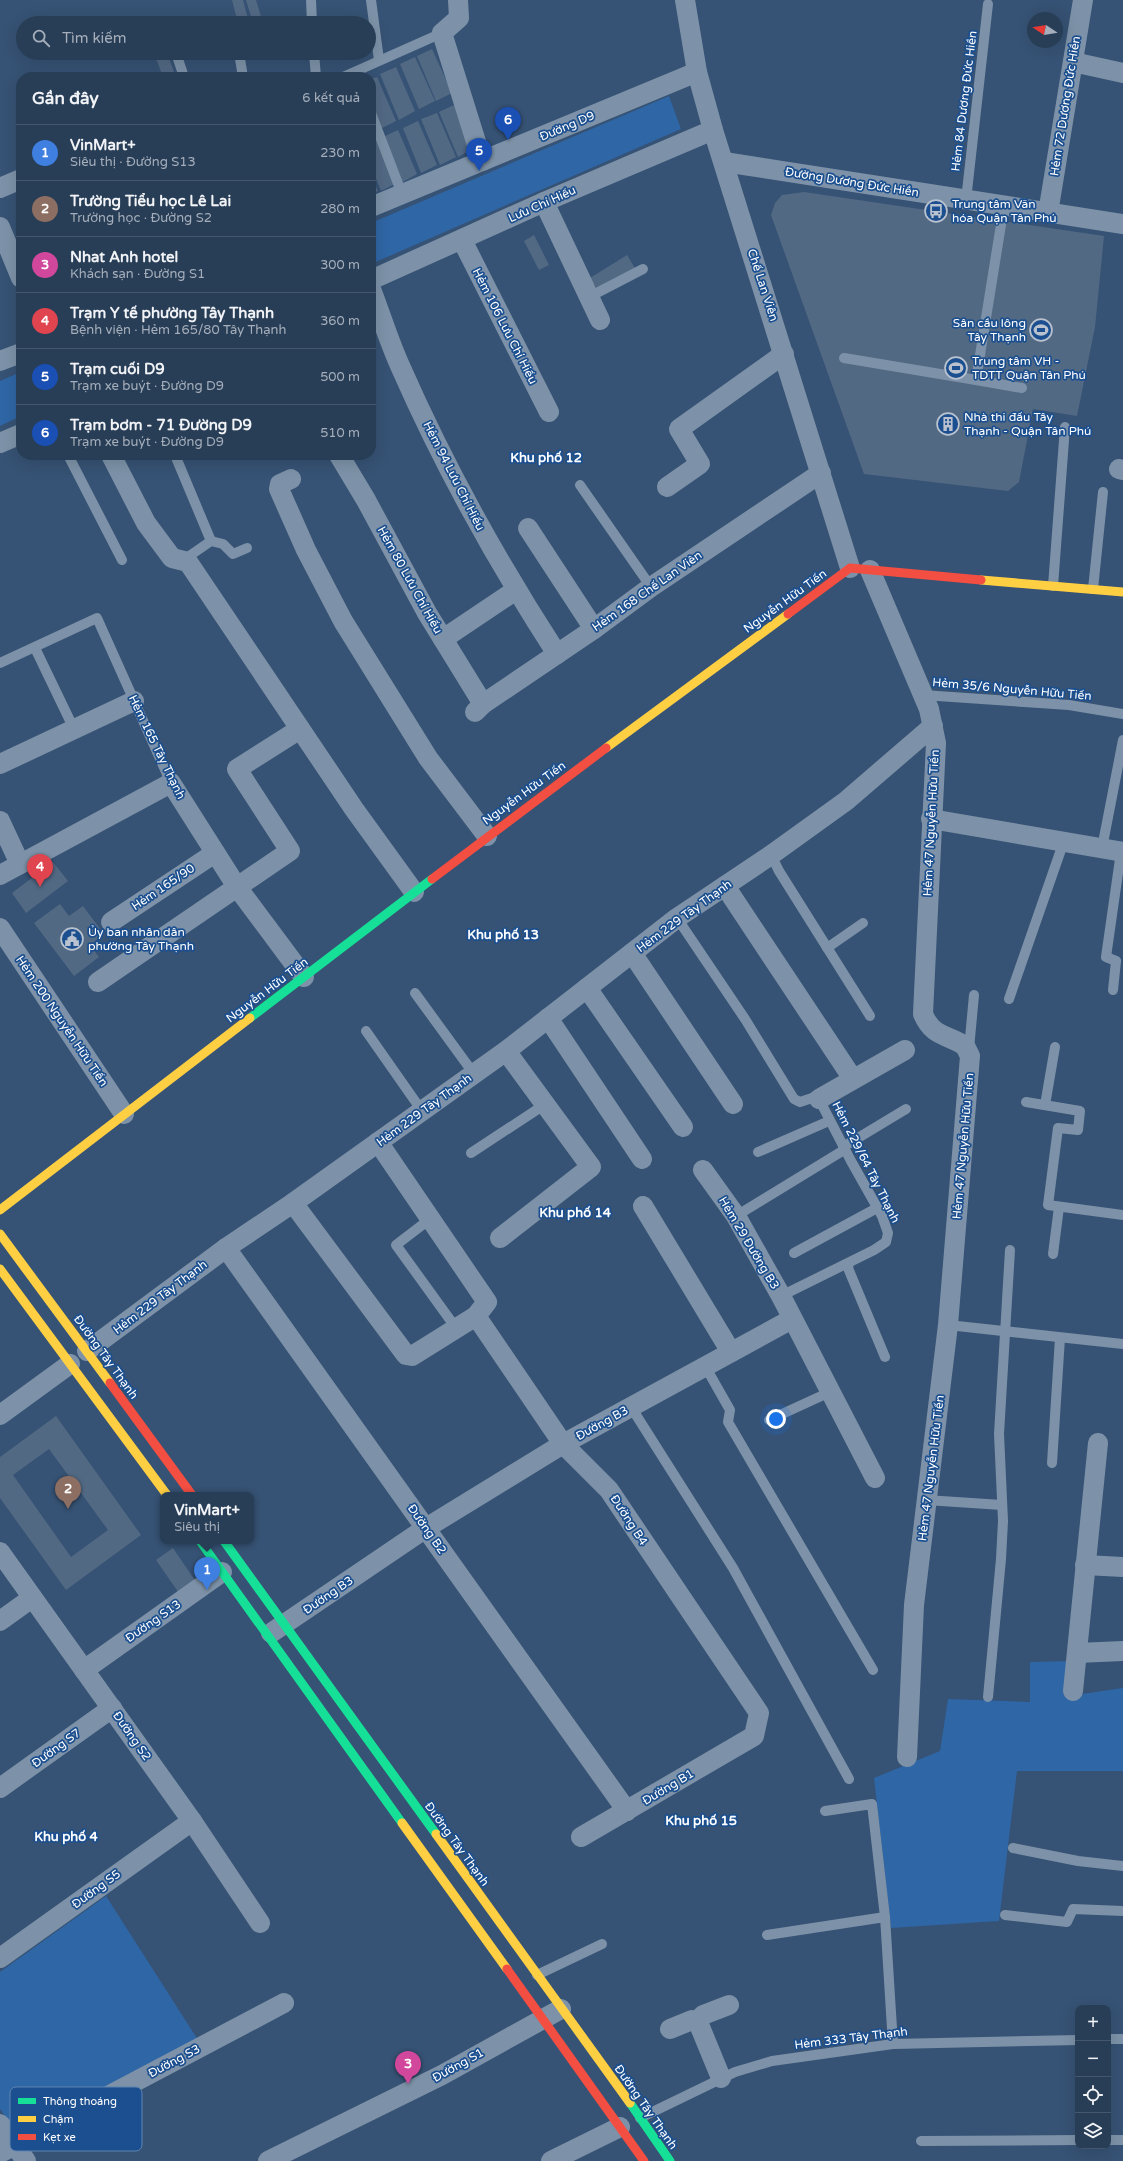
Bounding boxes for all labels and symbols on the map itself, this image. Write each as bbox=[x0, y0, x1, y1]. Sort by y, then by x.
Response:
north arrow bbox=[1027, 12, 1063, 48]
street label: Hẻm 84 Dương Đức Hiền bbox=[948, 30, 980, 172]
street label: Hẻm 72 Dương Đức Hiền bbox=[1047, 35, 1083, 177]
pin: 6 bbox=[495, 107, 521, 140]
street label: Đường D9 bbox=[537, 108, 597, 144]
pin: 5 bbox=[466, 138, 492, 171]
street label: Đường Dương Đức Hiền bbox=[784, 165, 920, 199]
street label: Lưu Chí Hiếu bbox=[506, 183, 578, 225]
place label: Trung tâm Văn hóa Quận Tân Phú bbox=[952, 197, 1057, 225]
bus stop icon: Trung tâm Văn hóa Quận Tân Phú bbox=[923, 198, 949, 224]
street label: Chế Lan Viên bbox=[745, 247, 781, 323]
street label: Hẻm 106 Lưu Chí Hiếu bbox=[470, 266, 540, 386]
place label: Sân cầu lông Tây Thạnh bbox=[953, 316, 1026, 344]
sports icon: Sân cầu lông Tây Thạnh bbox=[1028, 317, 1054, 343]
place label: Trung tâm VH - TDTT Quận Tân Phú bbox=[972, 354, 1086, 382]
sports icon: Trung tâm VH - TDTT Quận Tân Phú bbox=[943, 355, 969, 381]
place label: Nhà thi đấu Tây Thạnh - Quận Tân Phú bbox=[964, 410, 1091, 438]
building icon: Nhà thi đấu Tây Thạnh - Quận Tân Phú bbox=[935, 411, 961, 437]
street label: Hẻm 94 Lưu Chí Hiếu bbox=[420, 419, 488, 533]
district label: Khu phố 12 bbox=[510, 450, 582, 466]
street label: Hẻm 80 Lưu Chí Hiếu bbox=[375, 524, 445, 636]
street label: Hẻm 168 Chế Lan Viên bbox=[590, 548, 704, 634]
street label: Nguyễn Hữu Tiến bbox=[741, 566, 829, 636]
street label: Hẻm 35/6 Nguyễn Hữu Tiến bbox=[932, 675, 1092, 703]
street label: Hẻm 165 Tây Thạnh bbox=[126, 693, 188, 801]
street label: Hẻm 47 Nguyễn Hữu Tiến bbox=[920, 749, 942, 897]
street label: Nguyễn Hữu Tiến bbox=[480, 758, 568, 828]
pin: 4 bbox=[27, 854, 53, 887]
street label: Hẻm 165/90 bbox=[129, 861, 197, 913]
street label: Hẻm 229 Tây Thạnh bbox=[634, 877, 734, 955]
place label: Ủy ban nhân dân phường Tây Thạnh bbox=[88, 925, 194, 953]
public building icon: Ủy ban nhân dân phường Tây Thạnh bbox=[59, 926, 85, 952]
district label: Khu phố 13 bbox=[467, 927, 539, 943]
street label: Hẻm 200 Nguyễn Hữu Tiến bbox=[13, 953, 111, 1089]
street label: Nguyễn Hữu Tiến bbox=[223, 955, 311, 1025]
street label: Hẻm 229 Tây Thạnh bbox=[374, 1071, 474, 1149]
street label: Hẻm 47 Nguyễn Hữu Tiến bbox=[950, 1072, 976, 1220]
street label: Hẻm 229/64 Tây Thạnh bbox=[829, 1099, 903, 1225]
street label: Hẻm 29 Đường B3 bbox=[716, 1194, 782, 1292]
district label: Khu phố 14 bbox=[539, 1205, 612, 1221]
street label: Hẻm 229 Tây Thạnh bbox=[110, 1257, 210, 1337]
street label: Đường Tây Thạnh bbox=[71, 1312, 141, 1402]
street label: Hẻm 47 Nguyễn Hữu Tiến bbox=[915, 1394, 947, 1542]
street label: Đường B3 bbox=[573, 1403, 631, 1443]
your location bbox=[766, 1409, 786, 1429]
pin: 2 bbox=[55, 1476, 81, 1509]
street label: Đường B4 bbox=[607, 1492, 651, 1548]
street label: Đường B2 bbox=[405, 1501, 449, 1557]
pin: 1 bbox=[194, 1557, 220, 1590]
street label: Đường B3 bbox=[300, 1573, 356, 1617]
street label: Đường S13 bbox=[123, 1597, 183, 1645]
street label: Đường S2 bbox=[110, 1709, 154, 1763]
street label: Đường S7 bbox=[29, 1726, 83, 1770]
street label: Đường B1 bbox=[640, 1766, 696, 1808]
street label: Đường Tây Thạnh bbox=[422, 1799, 492, 1889]
district label: Khu phố 15 bbox=[665, 1813, 737, 1829]
district label: Khu phố 4 bbox=[34, 1829, 99, 1845]
street label: Đường S5 bbox=[69, 1867, 123, 1911]
street label: Hẻm 333 Tây Thạnh bbox=[794, 2024, 908, 2052]
street label: Đường S3 bbox=[146, 2042, 202, 2080]
street label: Đường S1 bbox=[430, 2045, 486, 2085]
pin: 3 bbox=[395, 2051, 421, 2084]
street label: Đường Tây Thạnh bbox=[612, 2062, 680, 2152]
legend bbox=[10, 2087, 142, 2151]
text: Thông thoáng bbox=[43, 2095, 117, 2108]
text: Chậm bbox=[43, 2113, 74, 2126]
text: Kẹt xe bbox=[43, 2131, 76, 2144]

